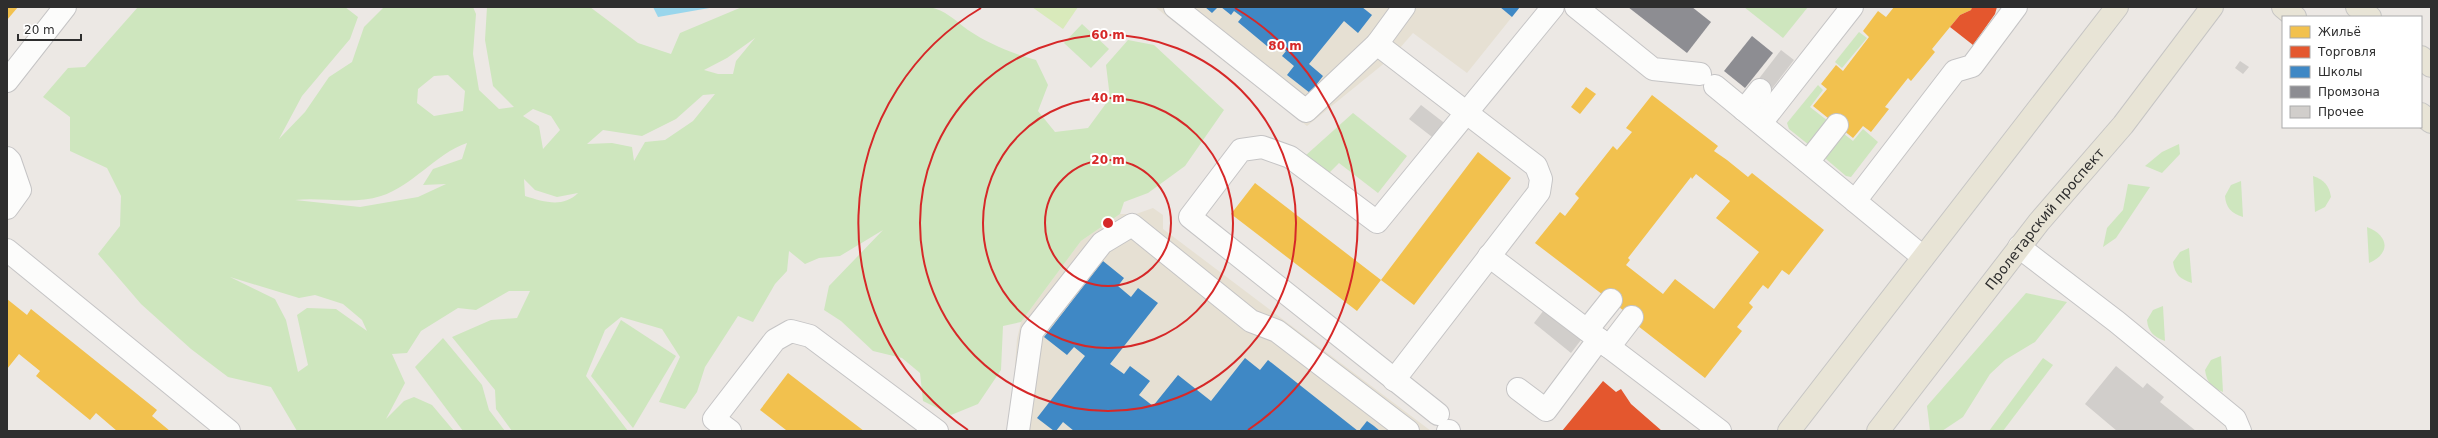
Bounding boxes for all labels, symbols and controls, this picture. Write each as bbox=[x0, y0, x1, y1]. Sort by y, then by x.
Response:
scale bar bbox=[18, 16, 81, 42]
legend bbox=[2282, 16, 2422, 128]
text: 20 m bbox=[24, 23, 55, 37]
text: Жильё bbox=[2318, 25, 2361, 39]
text: 60 m bbox=[1091, 28, 1125, 42]
text: 80 m bbox=[1268, 39, 1302, 53]
text: Торговля bbox=[2317, 45, 2376, 59]
text: Школы bbox=[2318, 65, 2363, 79]
text: Промзона bbox=[2318, 85, 2380, 99]
text: 40 m bbox=[1091, 91, 1125, 105]
text: Прочее bbox=[2318, 105, 2364, 119]
street label: Пролетарский проспект bbox=[1982, 145, 2108, 293]
text: 20 m bbox=[1091, 153, 1125, 167]
centre of rings bbox=[1101, 216, 1115, 230]

